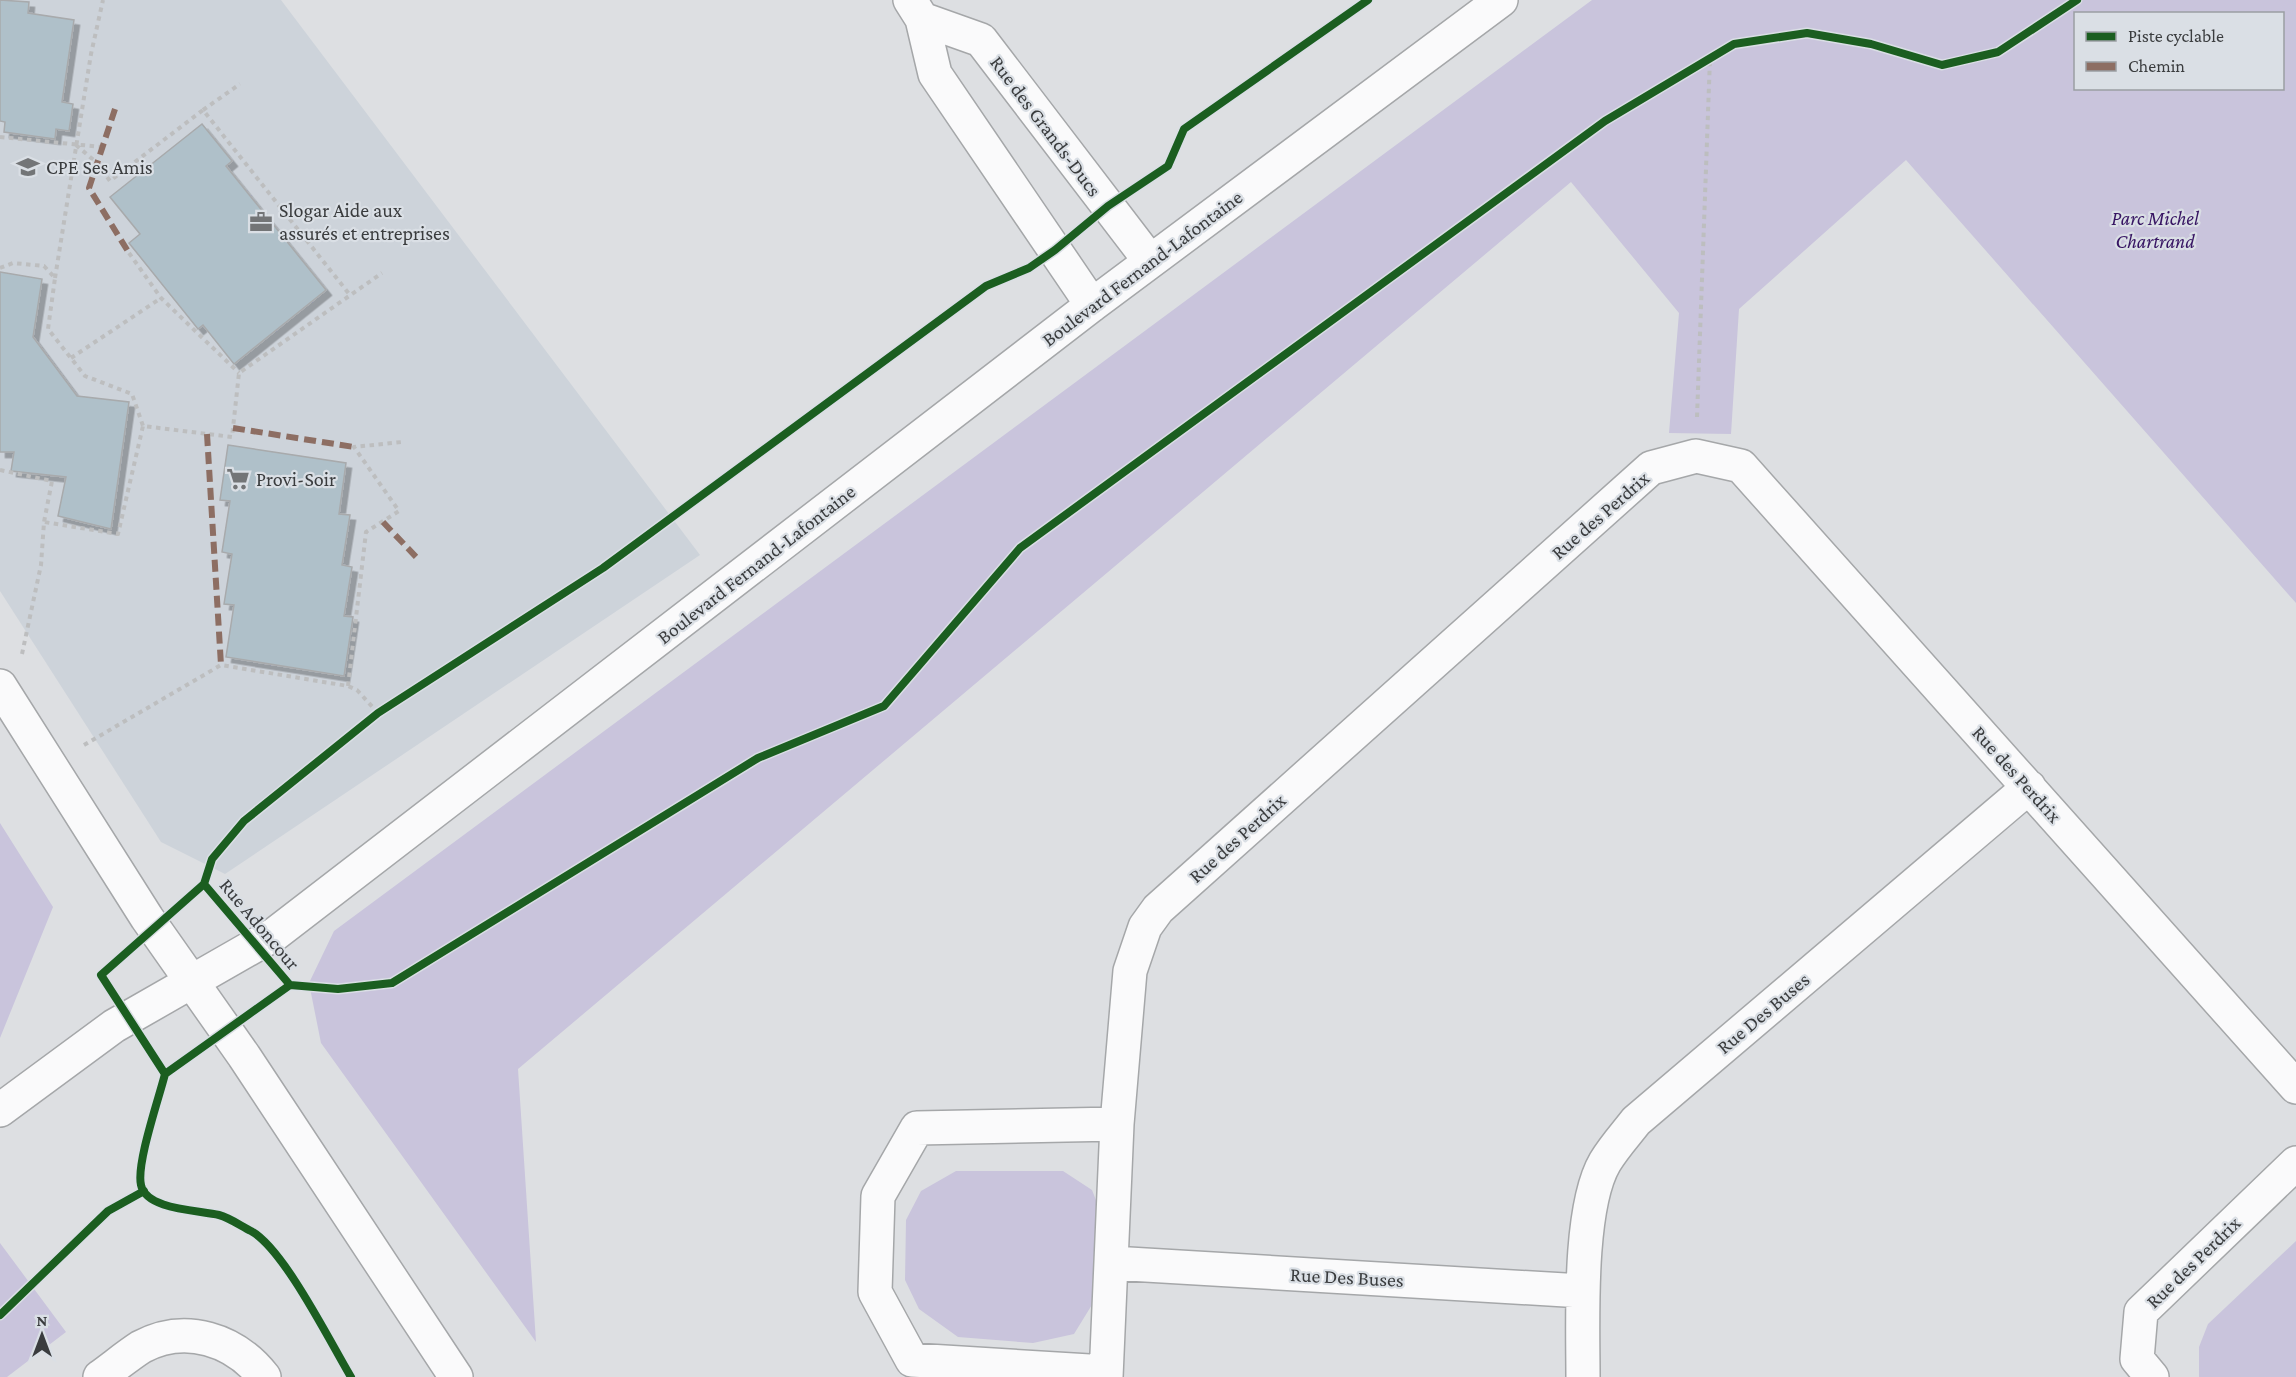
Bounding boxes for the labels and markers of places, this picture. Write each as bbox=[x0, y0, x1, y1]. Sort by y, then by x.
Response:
school or university icon: CPE Ses Amis bbox=[15, 154, 41, 180]
place label: CPE Ses Amis bbox=[46, 156, 153, 178]
place label: Slogar Aide aux assurés et entreprises bbox=[279, 199, 450, 245]
office icon: Slogar Aide aux assurés et entreprises bbox=[248, 209, 274, 235]
supermarket icon: Provi-Soir bbox=[225, 466, 251, 492]
place label: Provi-Soir bbox=[256, 468, 336, 490]

